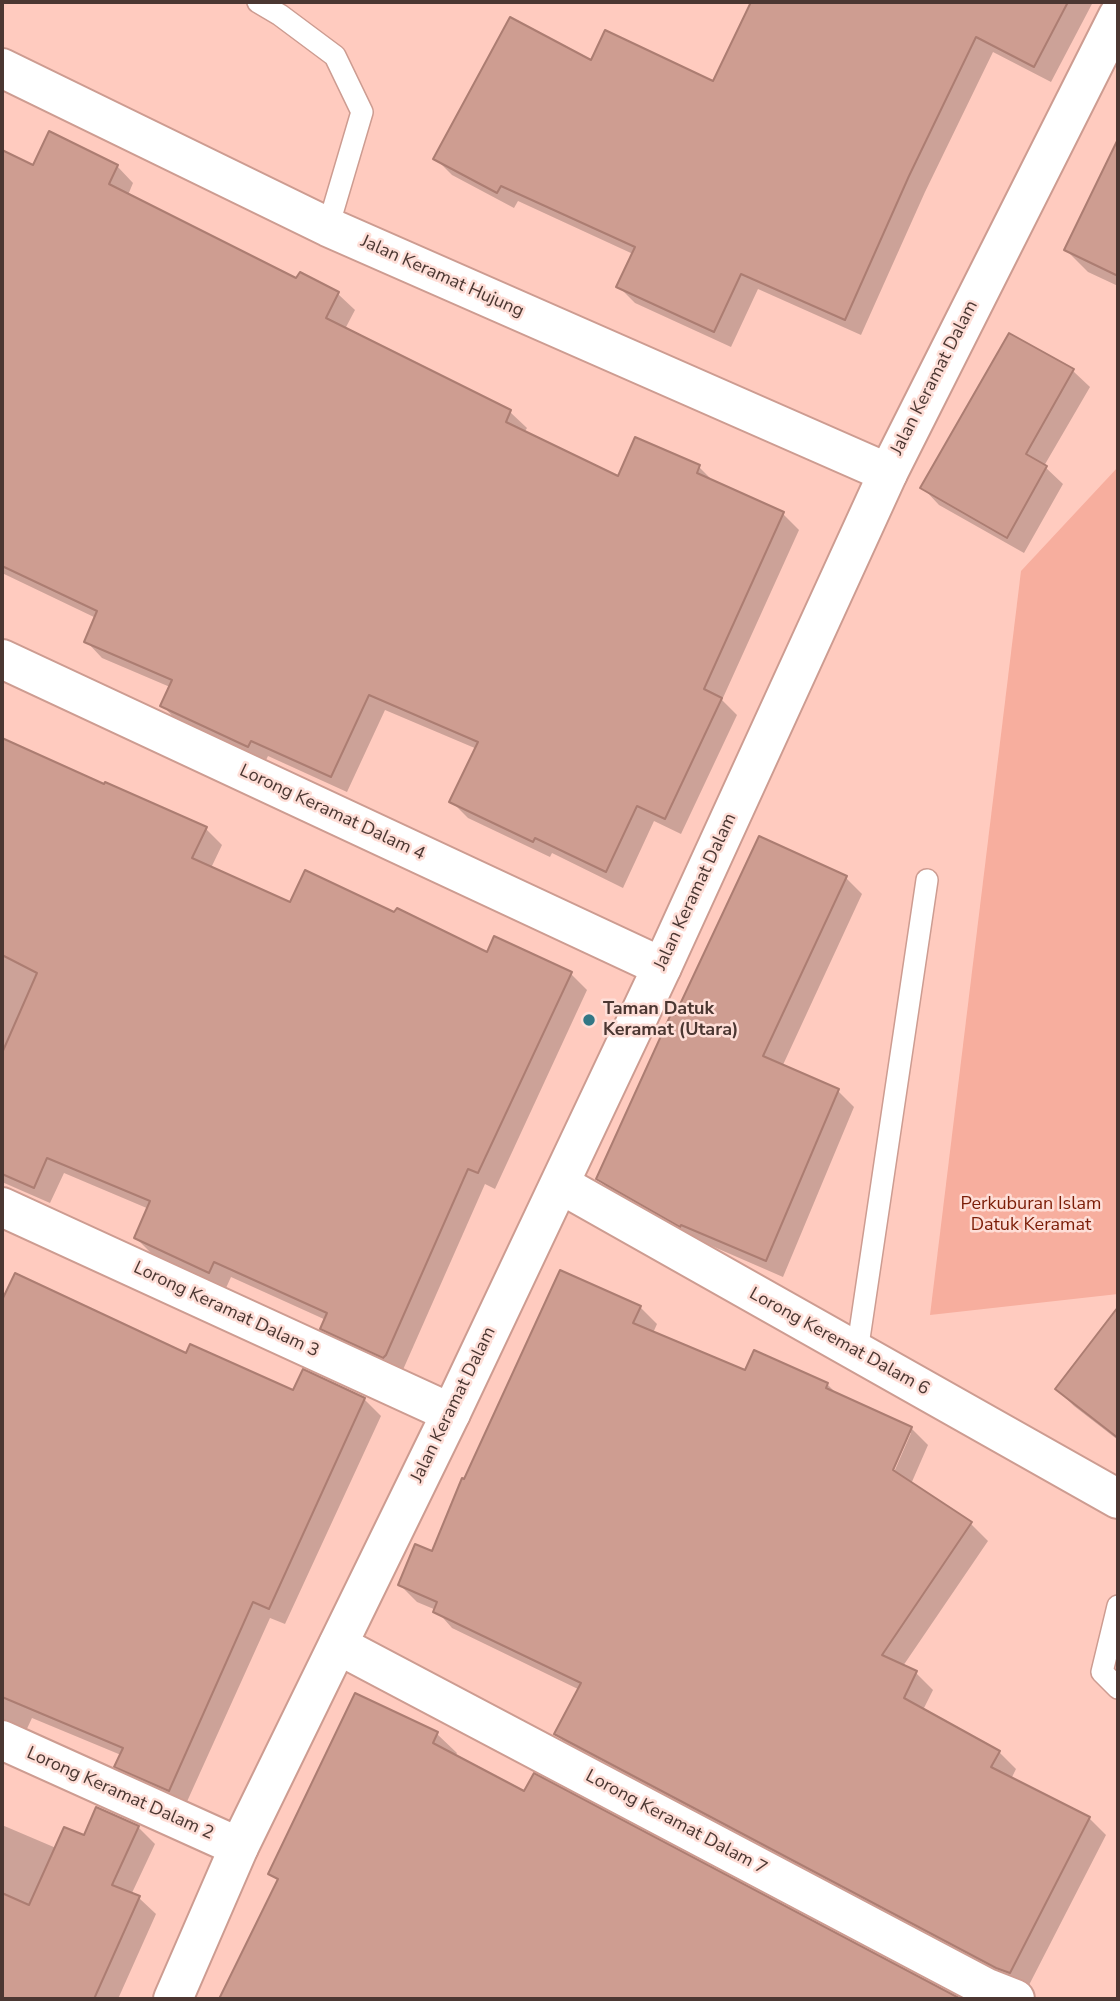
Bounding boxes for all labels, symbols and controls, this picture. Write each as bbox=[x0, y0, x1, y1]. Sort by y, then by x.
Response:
street label: Jalan Keramat Hujung bbox=[357, 231, 527, 323]
street label: Jalan Keramat Dalam bbox=[887, 297, 983, 459]
street label: Lorong Keramat Dalam 4 bbox=[236, 760, 428, 866]
street label: Jalan Keramat Dalam bbox=[650, 810, 742, 974]
place label: Taman Datuk Keramat (Utara) bbox=[603, 999, 738, 1042]
marker: Taman Datuk Keramat (Utara) bbox=[581, 1012, 597, 1028]
park label: Perkuburan Islam Datuk Keramat bbox=[961, 1194, 1101, 1236]
street label: Lorong Keramat Dalam 3 bbox=[130, 1257, 322, 1363]
street label: Lorong Keremat Dalam 6 bbox=[745, 1283, 933, 1401]
street label: Jalan Keramat Dalam bbox=[407, 1324, 501, 1486]
street label: Lorong Keramat Dalam 2 bbox=[23, 1743, 217, 1845]
street label: Lorong Keramat Dalam 7 bbox=[582, 1766, 770, 1880]

